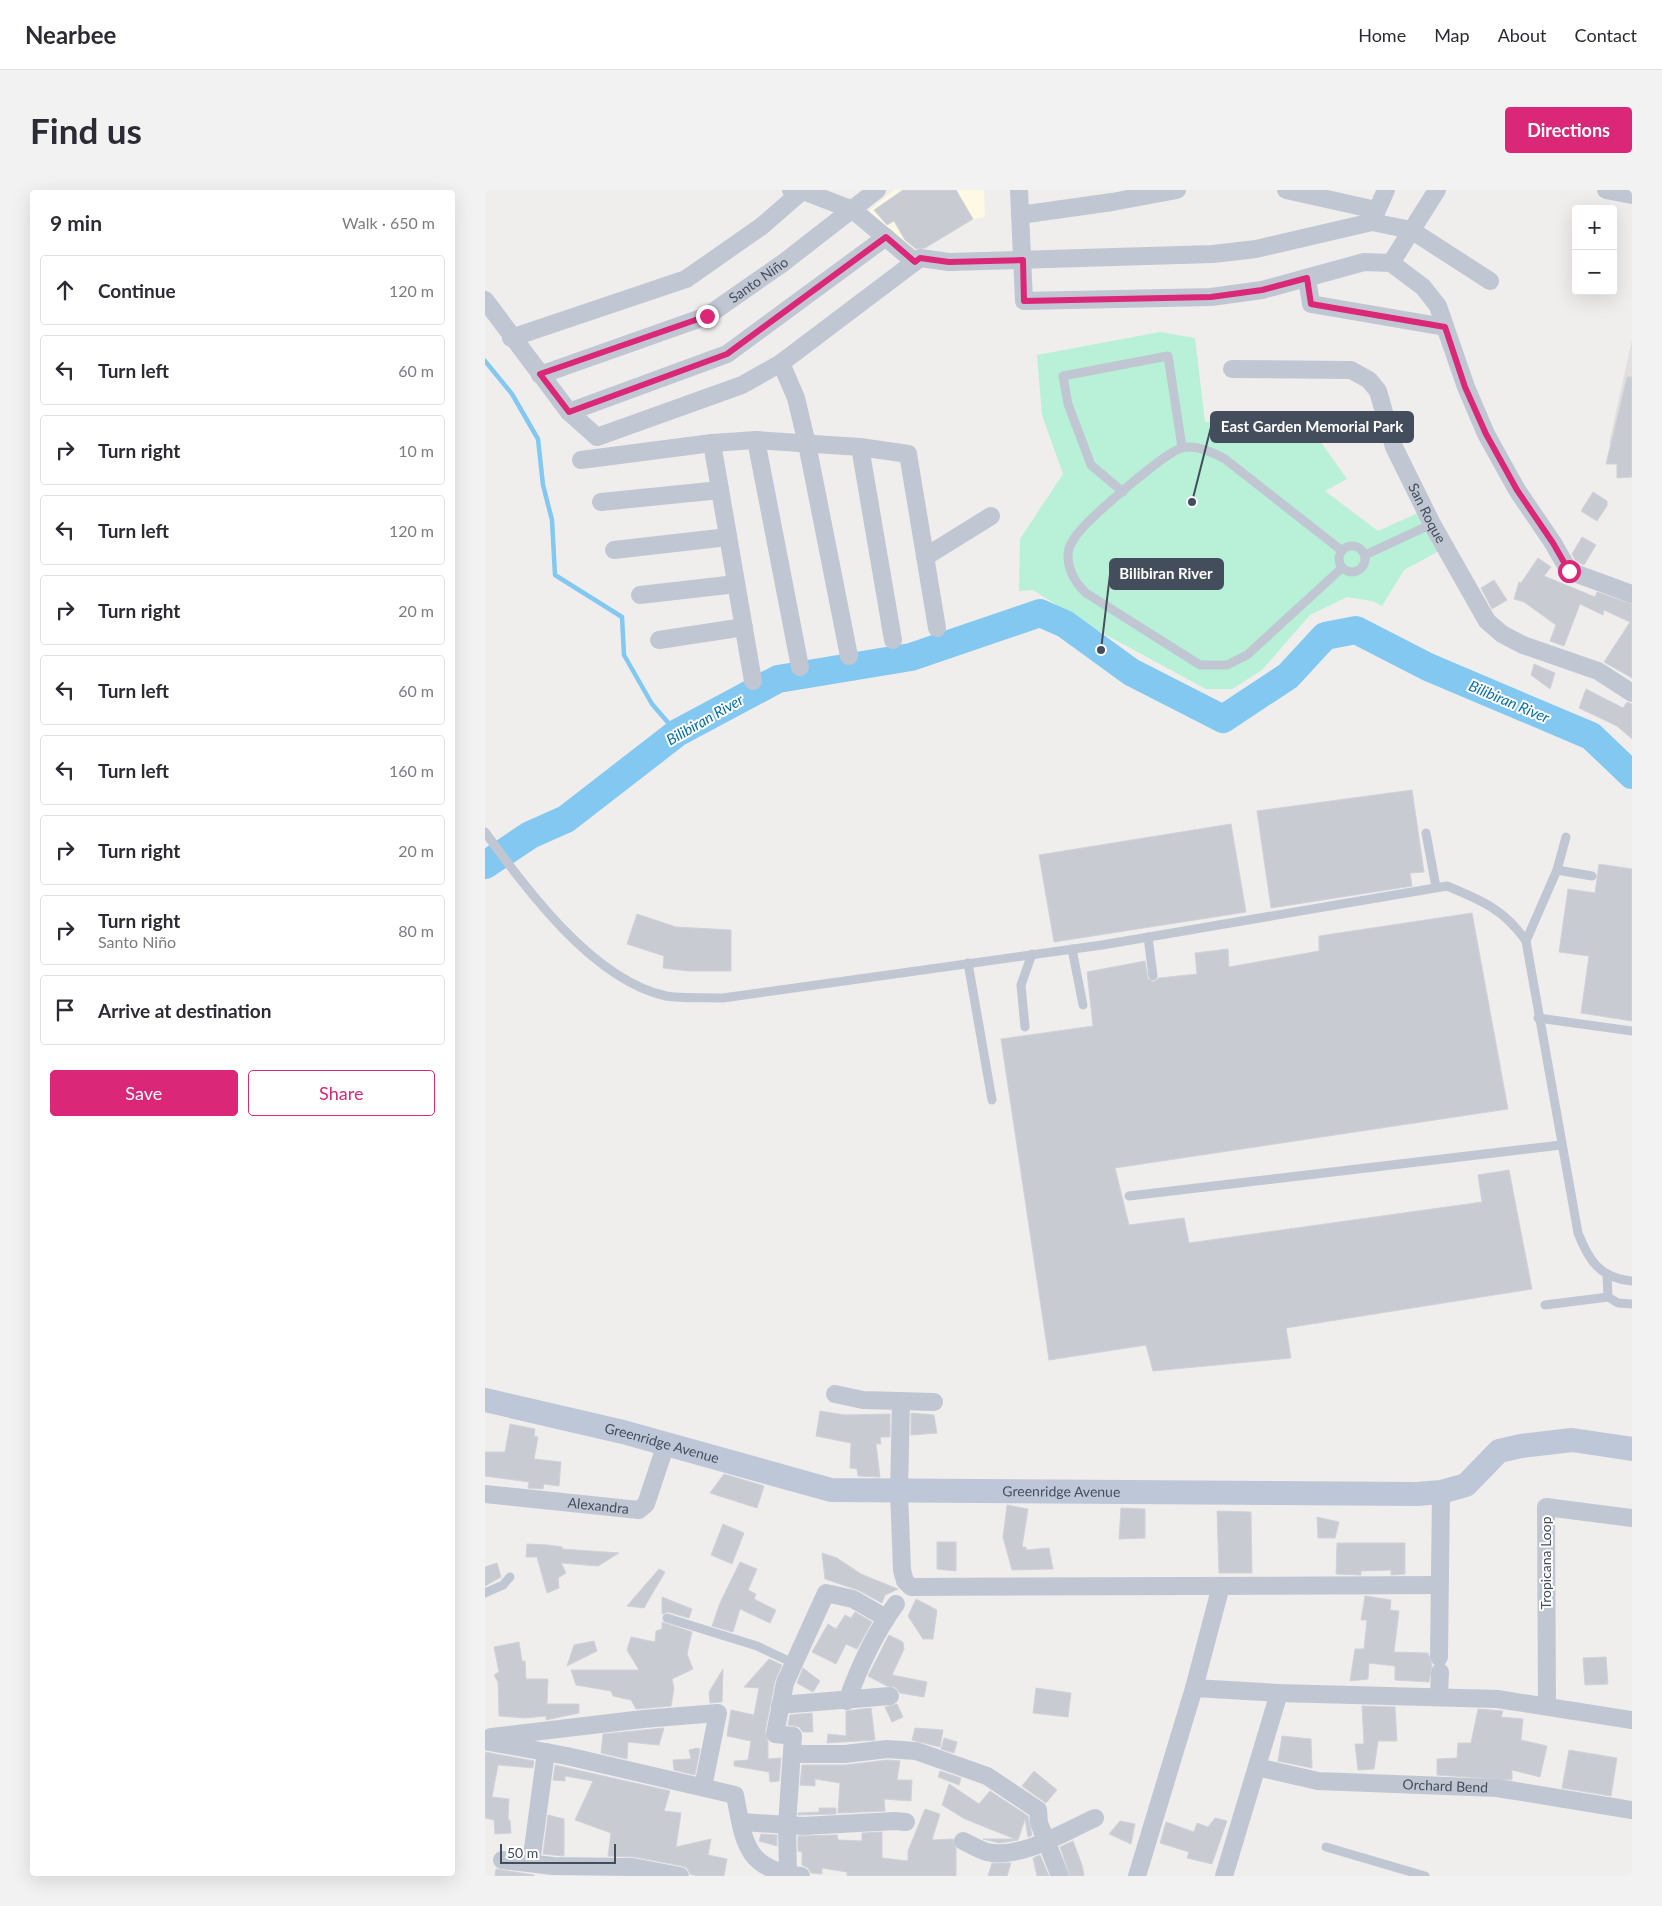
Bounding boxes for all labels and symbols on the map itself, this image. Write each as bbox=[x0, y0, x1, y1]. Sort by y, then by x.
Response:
street label: Santo Niño bbox=[725, 253, 791, 306]
route end bbox=[696, 305, 719, 328]
callout: East Garden Memorial Park bbox=[1211, 412, 1413, 442]
text: East Garden Memorial Park bbox=[1221, 417, 1404, 435]
street label: San Roque bbox=[1405, 480, 1450, 546]
callout: Bilibiran River bbox=[1110, 559, 1223, 589]
route start bbox=[1558, 560, 1581, 583]
text: Bilibiran River bbox=[1119, 564, 1213, 582]
water label: Bilibiran River bbox=[1466, 676, 1553, 726]
water label: Bilibiran River bbox=[663, 689, 747, 748]
street label: Greenridge Avenue bbox=[603, 1419, 721, 1466]
street label: Greenridge Avenue bbox=[1002, 1482, 1120, 1500]
street label: Alexandra bbox=[567, 1494, 630, 1517]
street label: Tropicana Loop bbox=[1537, 1516, 1554, 1610]
street label: Orchard Bend bbox=[1402, 1775, 1488, 1796]
scale bar bbox=[500, 1841, 616, 1864]

